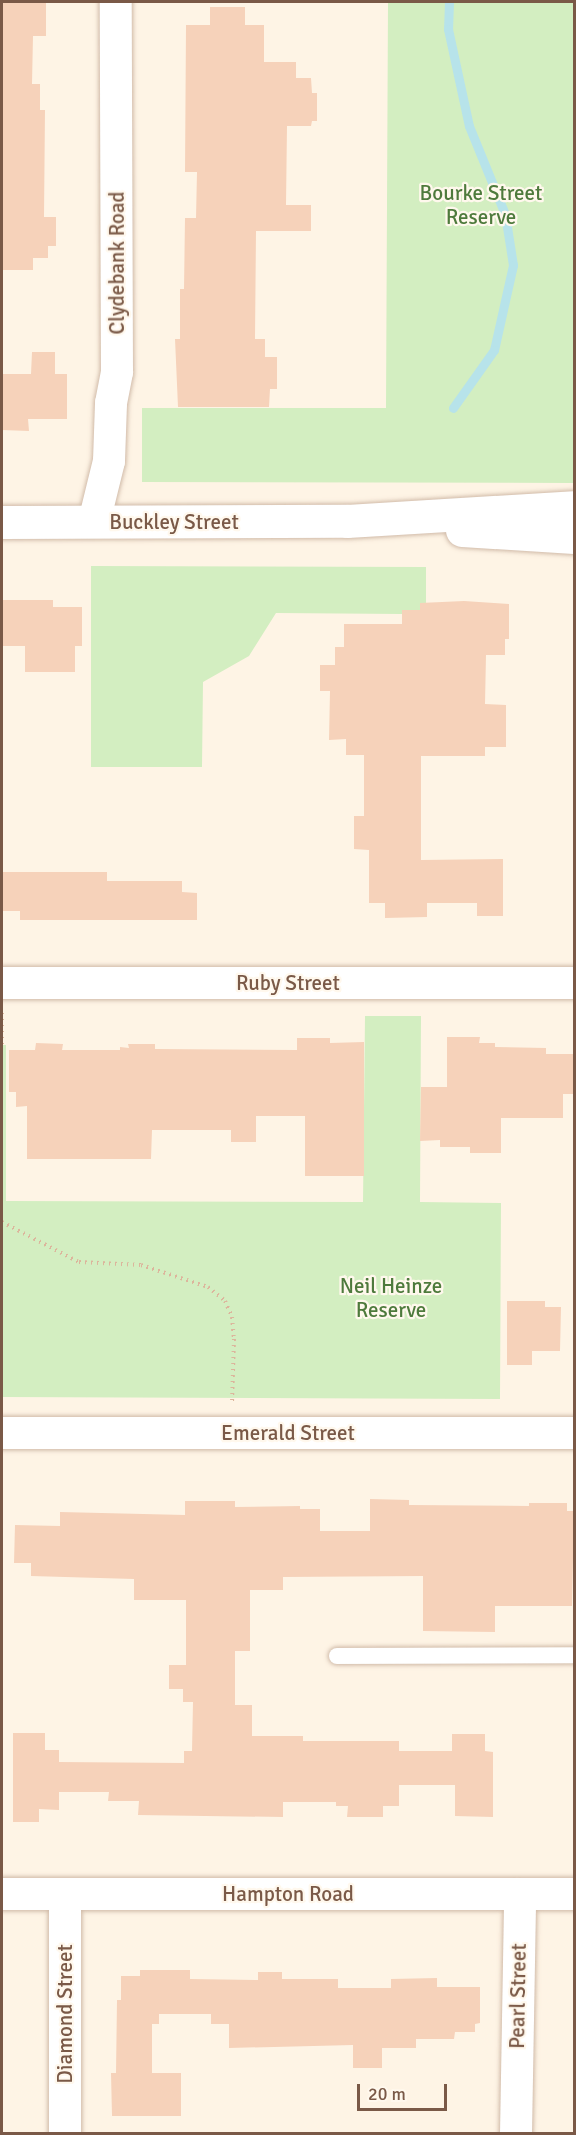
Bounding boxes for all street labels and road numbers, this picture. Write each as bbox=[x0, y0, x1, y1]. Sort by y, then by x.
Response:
street label: Clydebank Road bbox=[104, 191, 130, 335]
street label: Buckley Street bbox=[109, 509, 239, 535]
street label: Ruby Street bbox=[236, 970, 340, 996]
street label: Emerald Street bbox=[221, 1420, 355, 1446]
street label: Hampton Road bbox=[222, 1881, 354, 1907]
street label: Pearl Street bbox=[504, 1943, 532, 2049]
street label: Diamond Street bbox=[52, 1944, 78, 2084]

